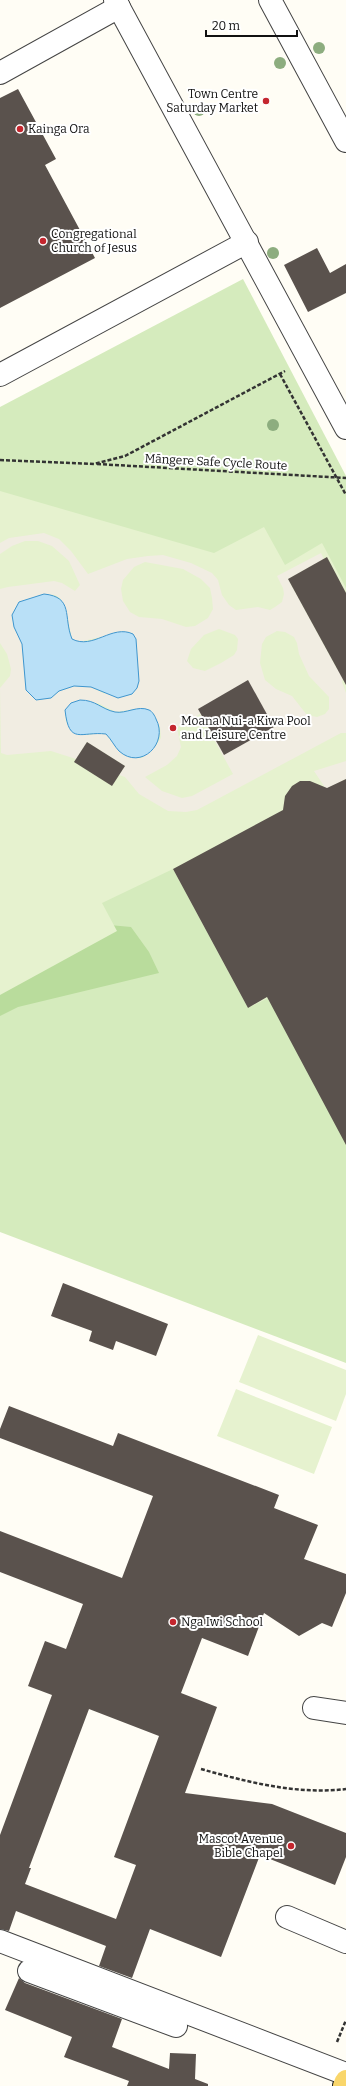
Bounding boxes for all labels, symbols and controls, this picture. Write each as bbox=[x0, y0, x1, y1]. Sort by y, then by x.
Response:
scale bar bbox=[206, 12, 297, 38]
text: 20 m bbox=[212, 19, 241, 33]
place label: Town Centre Saturday Market bbox=[166, 87, 259, 115]
marker: Town Centre Saturday Market bbox=[261, 96, 271, 106]
place label: Kainga Ora bbox=[28, 122, 90, 136]
marker: Kainga Ora bbox=[15, 124, 25, 134]
place label: Congregational Church of Jesus bbox=[51, 227, 137, 255]
marker: Congregational Church of Jesus bbox=[38, 236, 48, 246]
street label: Māngere Safe Cycle Route bbox=[144, 451, 288, 473]
place label: Moana Nui-a Kiwa Pool and Leisure Centre bbox=[181, 714, 311, 742]
marker: Moana Nui-a Kiwa Pool and Leisure Centre bbox=[168, 723, 178, 733]
place label: Nga Iwi School bbox=[181, 1615, 264, 1629]
marker: Nga Iwi School bbox=[168, 1617, 178, 1627]
place label: Mascot Avenue Bible Chapel bbox=[198, 1832, 284, 1860]
marker: Mascot Avenue Bible Chapel bbox=[286, 1841, 296, 1851]

